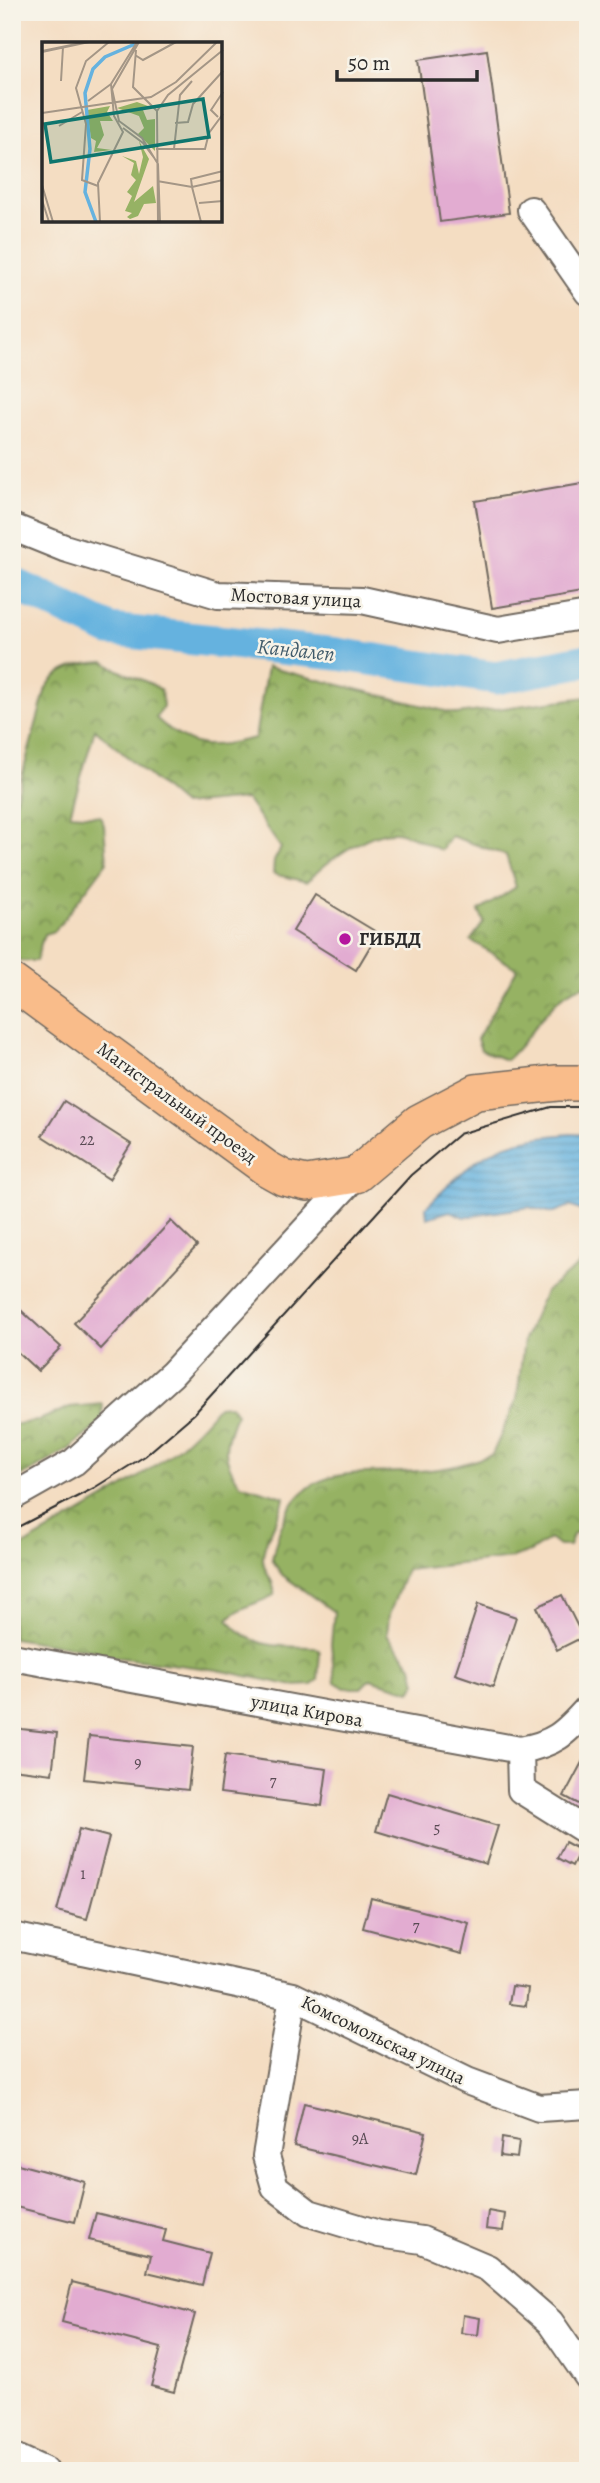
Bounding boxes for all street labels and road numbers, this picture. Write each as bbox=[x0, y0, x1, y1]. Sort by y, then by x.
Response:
street label: Мостовая улица bbox=[230, 582, 362, 614]
street label: Магистральный проезд bbox=[92, 1036, 262, 1170]
street label: улица Кирова bbox=[248, 1688, 365, 1734]
street label: Комсомольская улица bbox=[297, 1989, 470, 2091]

